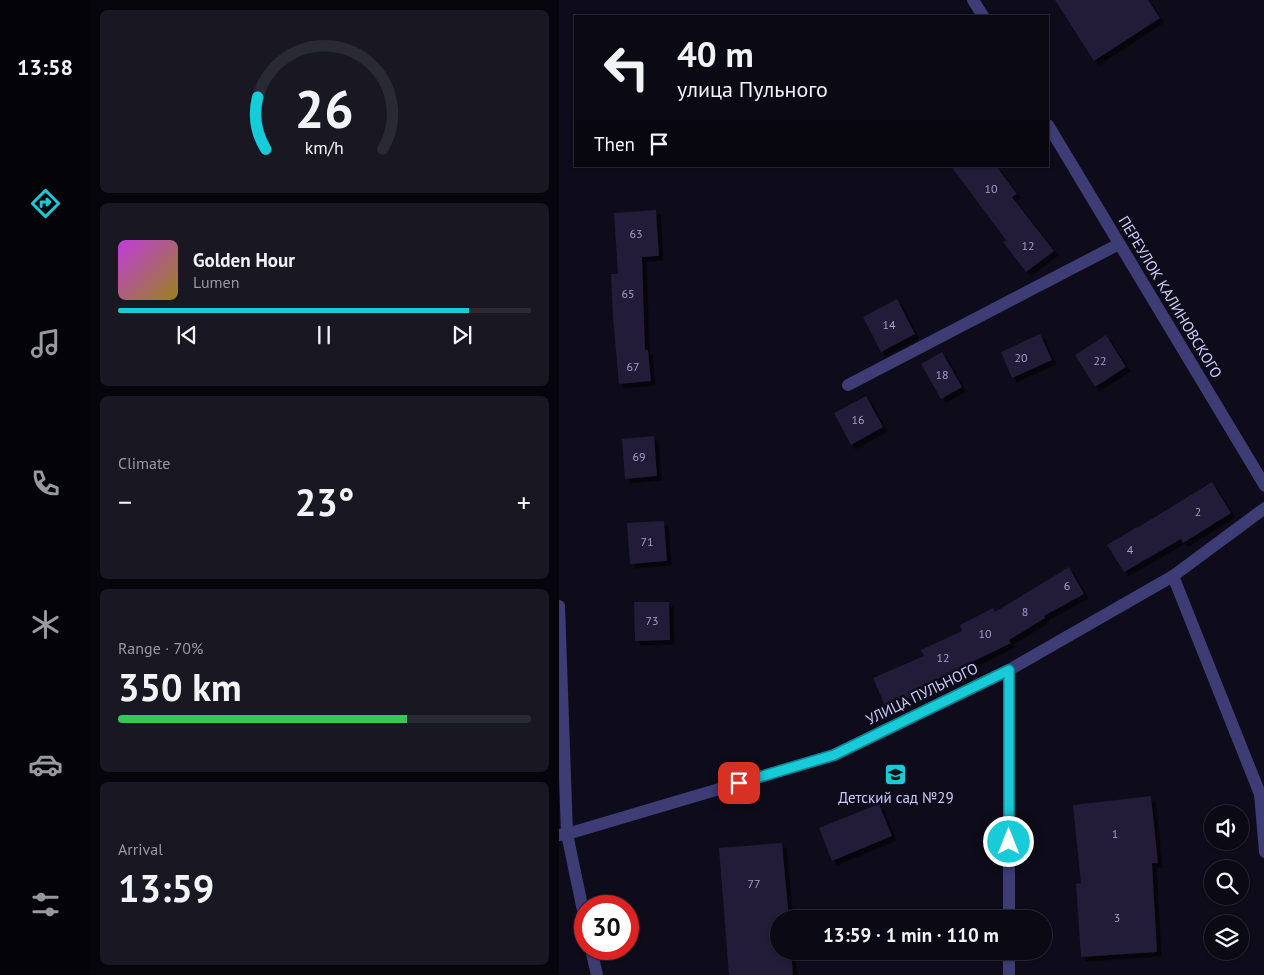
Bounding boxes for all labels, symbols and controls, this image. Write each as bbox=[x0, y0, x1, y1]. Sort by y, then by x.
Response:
text: 40 m bbox=[677, 31, 754, 77]
icon: left bbox=[594, 35, 659, 100]
text: 13:58 bbox=[17, 53, 73, 81]
text: 26 bbox=[295, 75, 354, 142]
text: улица Пульного bbox=[677, 75, 828, 103]
icon: arrive bbox=[645, 130, 673, 158]
text: Then bbox=[594, 132, 635, 156]
text: km/h bbox=[305, 136, 344, 159]
house number: 10 bbox=[984, 181, 998, 196]
icon: directions bbox=[28, 186, 63, 221]
street label: ПЕРЕУЛОК КАЛИНОВСКОГО bbox=[1114, 212, 1226, 381]
house number: 63 bbox=[629, 226, 643, 241]
house number: 12 bbox=[1021, 238, 1035, 253]
text: Golden Hour bbox=[193, 248, 295, 272]
text: Lumen bbox=[193, 272, 239, 292]
house number: 65 bbox=[621, 286, 635, 301]
house number: 14 bbox=[882, 317, 896, 332]
icon: previous bbox=[173, 321, 201, 349]
icon: pause bbox=[310, 321, 338, 349]
icon: next bbox=[448, 321, 476, 349]
icon: music bbox=[28, 326, 63, 361]
house number: 20 bbox=[1014, 350, 1028, 365]
house number: 22 bbox=[1093, 353, 1107, 368]
house number: 67 bbox=[626, 359, 640, 374]
house number: 18 bbox=[935, 367, 949, 382]
house number: 16 bbox=[851, 412, 865, 427]
house number: 69 bbox=[632, 449, 646, 464]
text: Climate bbox=[118, 453, 170, 473]
icon: phone bbox=[28, 466, 63, 501]
text: 23° bbox=[295, 477, 354, 526]
text: − bbox=[118, 483, 132, 520]
text: + bbox=[517, 483, 531, 520]
house number: 2 bbox=[1195, 504, 1201, 519]
house number: 71 bbox=[640, 534, 654, 549]
house number: 4 bbox=[1127, 542, 1134, 557]
house number: 6 bbox=[1064, 578, 1070, 593]
house number: 8 bbox=[1022, 604, 1028, 619]
icon: climate bbox=[28, 607, 63, 642]
house number: 73 bbox=[645, 613, 659, 628]
house number: 10 bbox=[978, 626, 992, 641]
text: Range · 70% bbox=[118, 638, 203, 658]
house number: 12 bbox=[936, 650, 950, 665]
street label: УЛИЦА ПУЛЬНОГО bbox=[863, 658, 981, 729]
text: 350 km bbox=[118, 662, 242, 711]
icon: car bbox=[28, 747, 63, 782]
pin bbox=[718, 762, 760, 804]
school or university icon: Детский сад №29 bbox=[884, 763, 908, 787]
icon: arrive bbox=[725, 769, 753, 797]
place label: Детский сад №29 bbox=[838, 788, 954, 807]
map controls bbox=[1204, 805, 1249, 960]
button: sound bbox=[1204, 805, 1249, 850]
position arrow bbox=[982, 815, 1034, 867]
house number: 1 bbox=[1112, 826, 1118, 841]
text: Arrival bbox=[118, 839, 163, 859]
button: search bbox=[1204, 860, 1249, 905]
text: 13:59 bbox=[118, 863, 214, 912]
house number: 77 bbox=[747, 876, 761, 891]
icon: filters bbox=[28, 887, 63, 922]
speed limit sign: 30 bbox=[574, 895, 639, 960]
house number: 3 bbox=[1114, 910, 1120, 925]
button: layers bbox=[1204, 915, 1249, 960]
text: 13:59 · 1 min · 110 m bbox=[823, 923, 999, 947]

